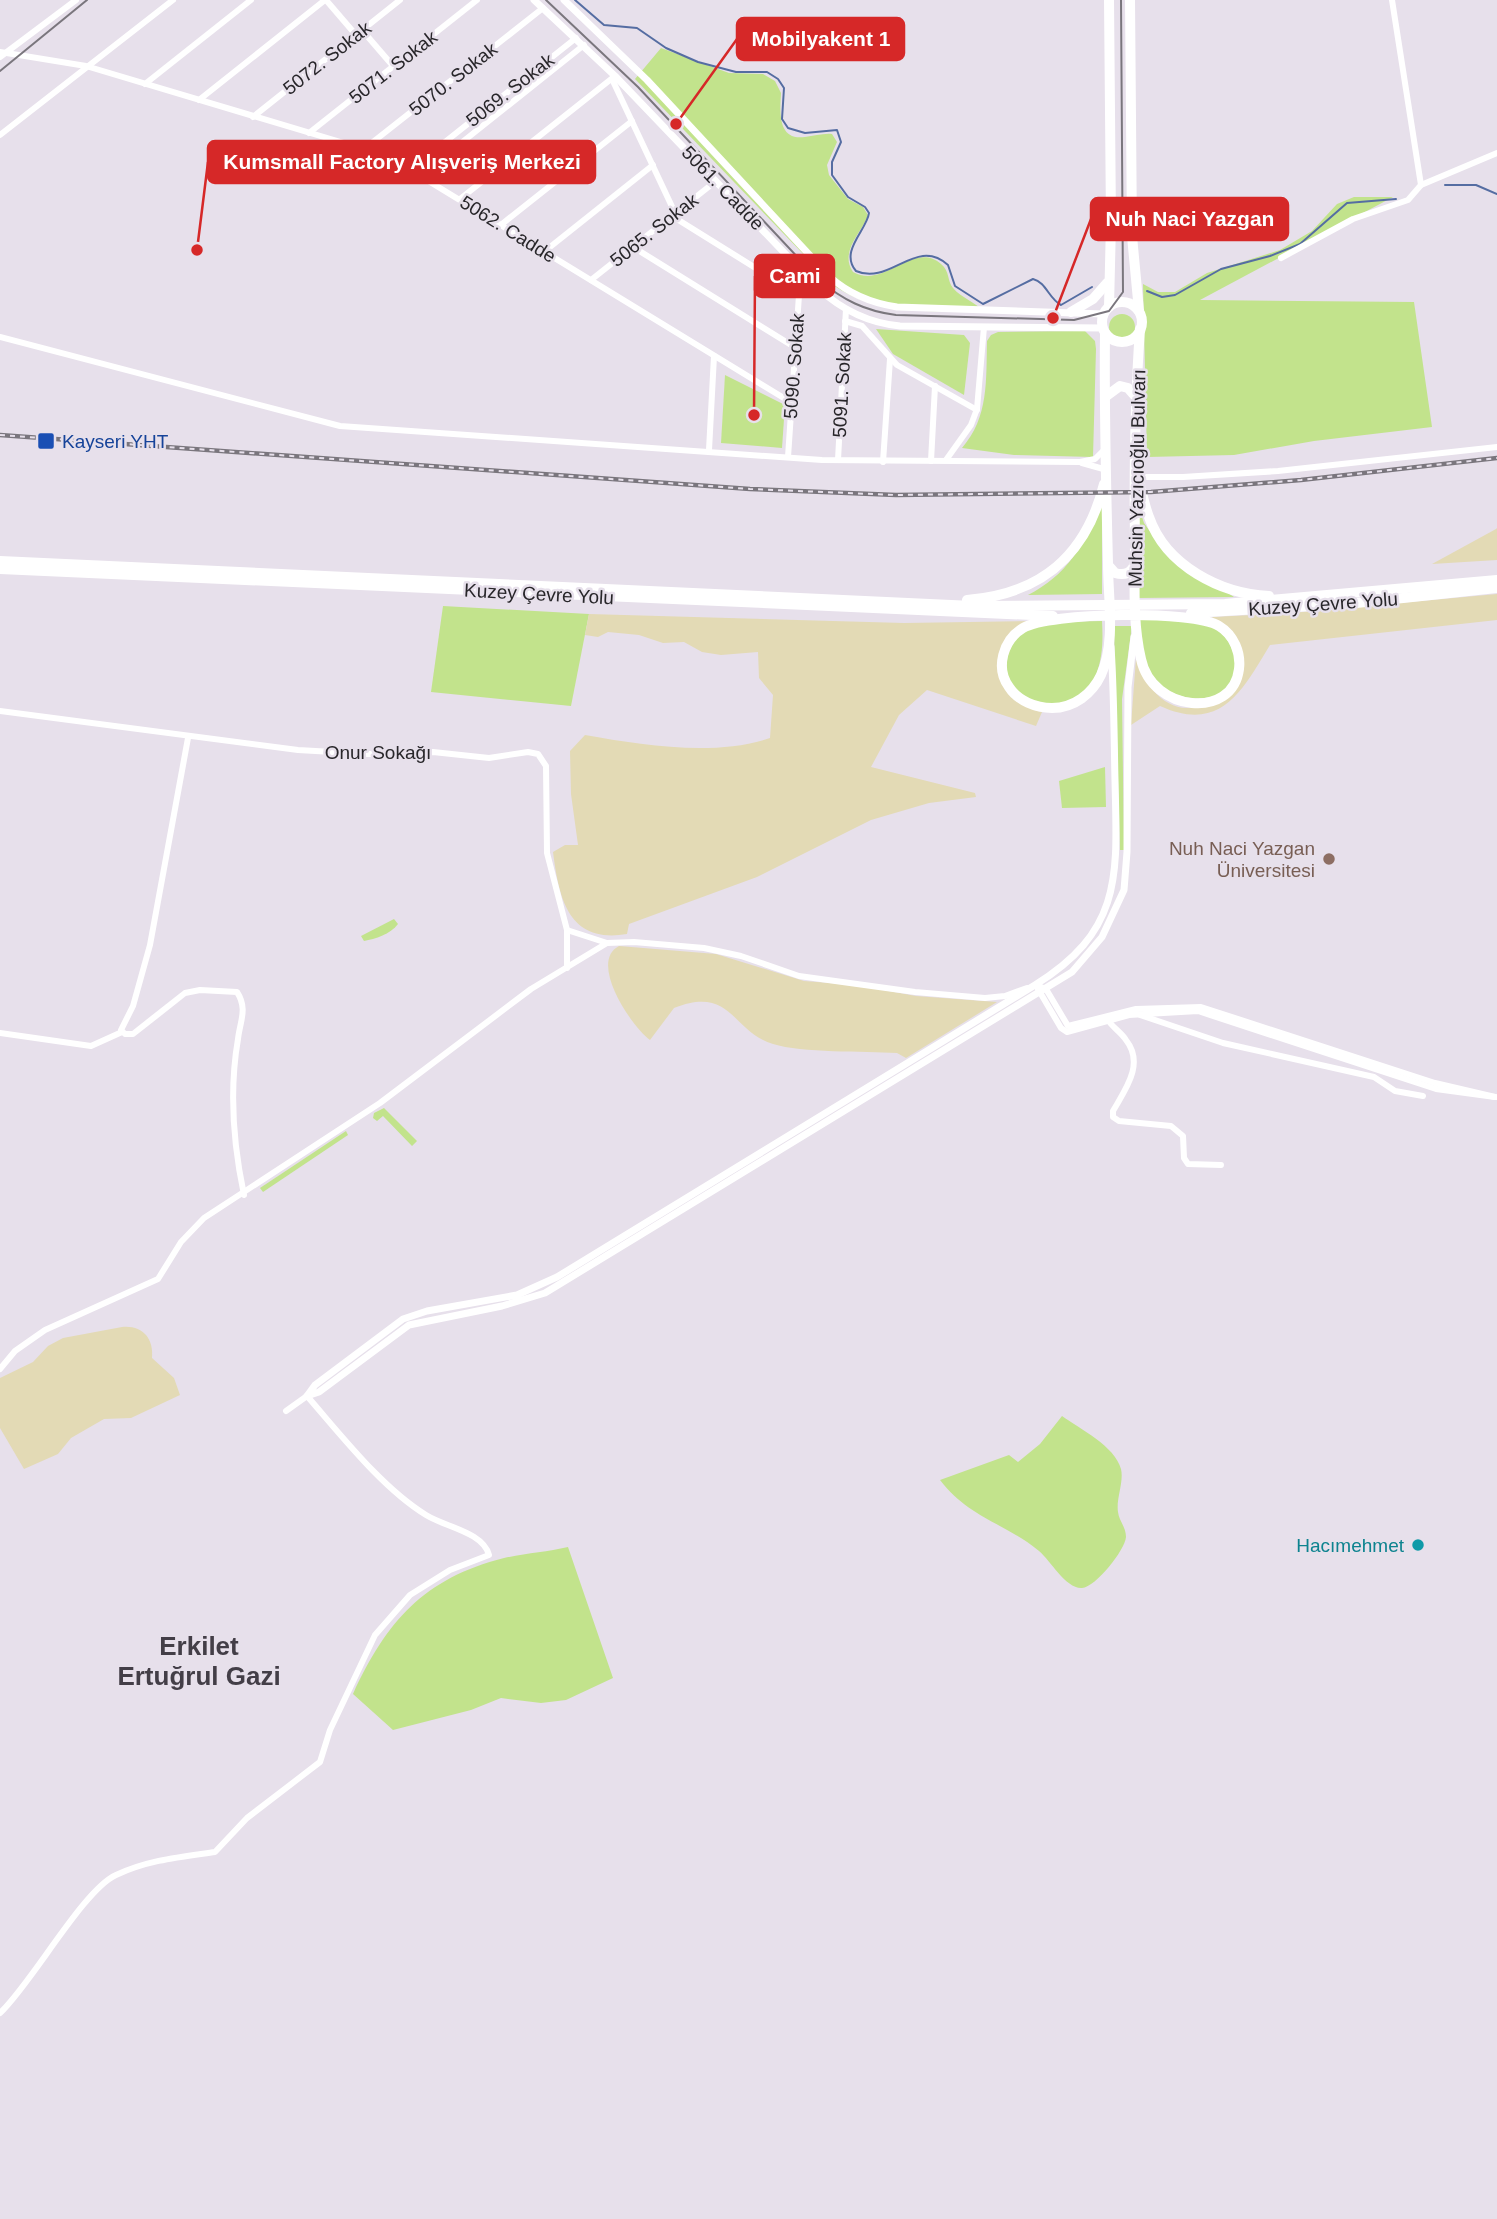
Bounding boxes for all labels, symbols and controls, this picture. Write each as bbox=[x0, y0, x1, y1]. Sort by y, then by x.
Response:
street label: 5072. Sokak bbox=[279, 17, 375, 99]
callout: Mobilyakent 1 bbox=[737, 18, 904, 60]
street label: 5071. Sokak bbox=[345, 26, 441, 108]
text: Mobilyakent 1 bbox=[752, 27, 891, 50]
street label: 5070. Sokak bbox=[405, 38, 501, 120]
street label: 5069. Sokak bbox=[462, 49, 558, 131]
callout: Kumsmall Factory Alışveriş Merkezi bbox=[208, 141, 595, 183]
street label: 5061. Cadde bbox=[678, 142, 768, 234]
text: Kumsmall Factory Alışveriş Merkezi bbox=[223, 150, 581, 173]
street label: 5065. Sokak bbox=[606, 189, 702, 271]
street label: 5062. Cadde bbox=[456, 191, 560, 267]
callout: Nuh Naci Yazgan bbox=[1091, 198, 1288, 240]
text: Nuh Naci Yazgan bbox=[1106, 207, 1274, 230]
callout: Cami bbox=[755, 255, 834, 297]
text: Cami bbox=[769, 264, 821, 287]
street label: 5090. Sokak bbox=[780, 312, 808, 419]
street label: 5091. Sokak bbox=[829, 331, 855, 438]
street label: Muhsin Yazıcıoğlu Bulvarı bbox=[1125, 369, 1149, 587]
marker: Kayseri YHT bbox=[36, 431, 56, 451]
place label: Kayseri YHT bbox=[62, 431, 169, 452]
street label: Kuzey Çevre Yolu bbox=[464, 580, 614, 608]
street label: Kuzey Çevre Yolu bbox=[1247, 588, 1399, 620]
street label: Onur Sokağı bbox=[325, 742, 431, 763]
place label: Nuh Naci Yazgan Üniversitesi bbox=[1169, 838, 1315, 881]
marker: Nuh Naci Yazgan Üniversitesi bbox=[1321, 851, 1337, 867]
place label: Hacımehmet bbox=[1296, 1535, 1405, 1556]
marker: Hacımehmet bbox=[1410, 1537, 1426, 1553]
district label: Erkilet Ertuğrul Gazi bbox=[117, 1631, 281, 1691]

